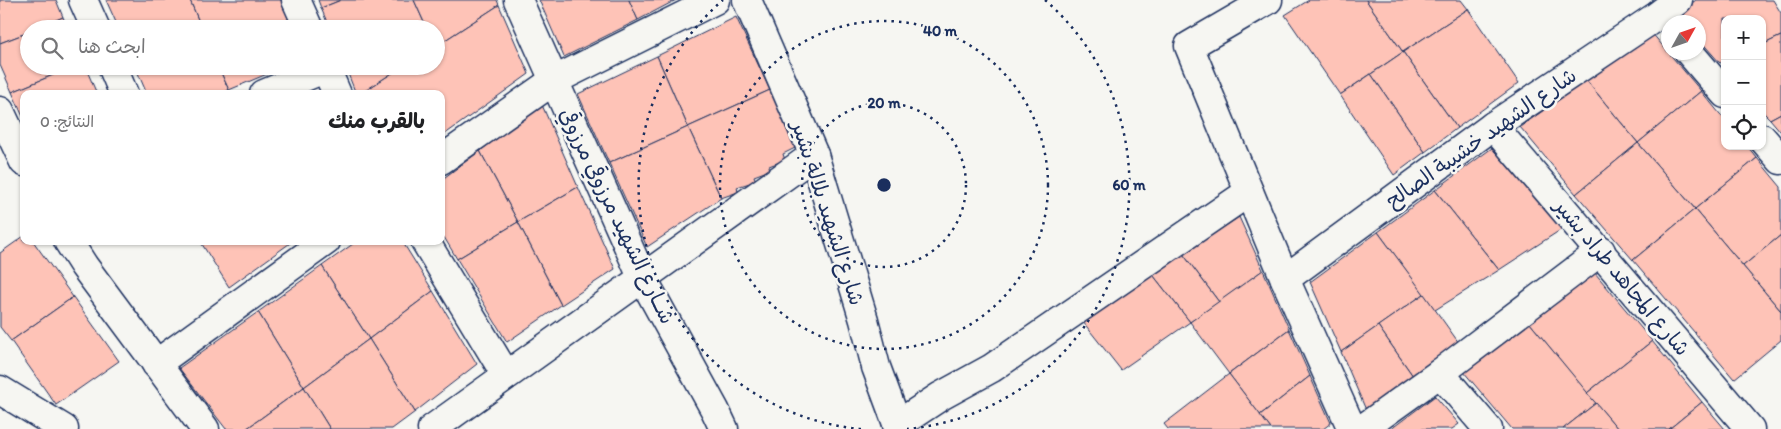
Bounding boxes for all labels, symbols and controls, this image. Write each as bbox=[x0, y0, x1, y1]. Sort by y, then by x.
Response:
north arrow bbox=[1661, 15, 1706, 60]
map controls bbox=[1721, 15, 1766, 150]
button: + bbox=[1721, 15, 1766, 60]
search box bbox=[20, 20, 445, 75]
text: 40 m bbox=[923, 22, 958, 40]
icon: search bbox=[38, 34, 66, 62]
text: ابحث هنا bbox=[78, 35, 146, 58]
button: − bbox=[1721, 60, 1766, 105]
street label: شارع الشهيد خشيبة الصالح bbox=[1381, 62, 1583, 215]
text: 20 m bbox=[867, 94, 901, 112]
street label: شــارع الشهيد مرزوقي مرزوقي bbox=[552, 104, 681, 329]
button: locate bbox=[1721, 105, 1766, 150]
text: بالقرب منك bbox=[328, 108, 425, 133]
text: النتائج: 0 bbox=[40, 112, 94, 131]
street label: شارع الشهيد بلالة بشير bbox=[783, 116, 870, 309]
centre of rings bbox=[875, 176, 893, 194]
text: 60 m bbox=[1112, 176, 1146, 194]
street label: شارع المجاهد طراد بشير bbox=[1546, 192, 1695, 362]

